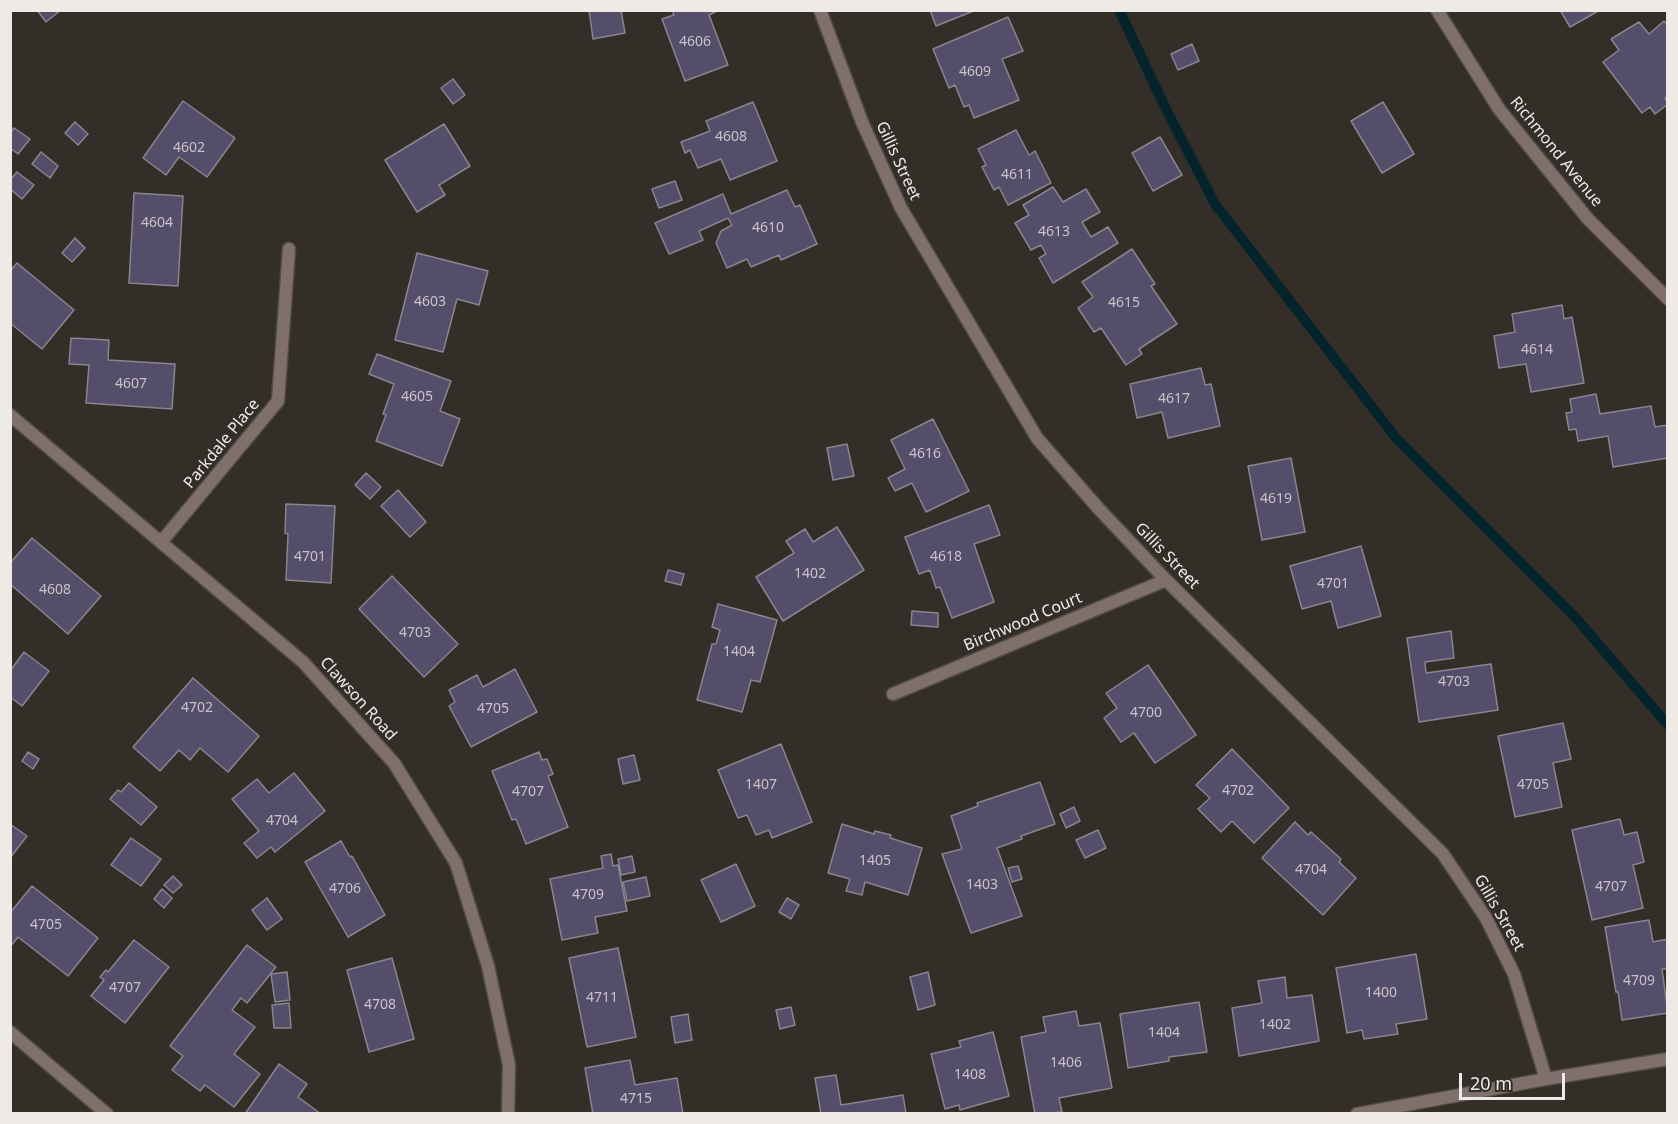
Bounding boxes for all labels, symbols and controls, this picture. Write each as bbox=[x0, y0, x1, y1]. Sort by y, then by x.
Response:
house number: 4606 bbox=[679, 34, 711, 50]
house number: 4609 bbox=[959, 64, 991, 80]
street label: Richmond Avenue bbox=[1506, 93, 1606, 211]
street label: Gillis Street bbox=[871, 119, 925, 203]
house number: 4608 bbox=[715, 129, 747, 145]
house number: 4602 bbox=[173, 140, 205, 156]
house number: 4611 bbox=[1001, 167, 1033, 183]
house number: 4604 bbox=[141, 215, 173, 231]
house number: 4610 bbox=[752, 220, 784, 236]
house number: 4613 bbox=[1038, 224, 1070, 240]
house number: 4603 bbox=[414, 294, 446, 310]
house number: 4615 bbox=[1108, 295, 1140, 311]
house number: 4614 bbox=[1521, 342, 1553, 358]
house number: 4607 bbox=[115, 376, 147, 392]
house number: 4605 bbox=[401, 389, 433, 405]
house number: 4617 bbox=[1158, 391, 1190, 407]
street label: Parkdale Place bbox=[180, 395, 264, 493]
house number: 4616 bbox=[909, 446, 941, 462]
house number: 4619 bbox=[1260, 491, 1292, 507]
street label: Gillis Street bbox=[1131, 519, 1203, 593]
house number: 4701 bbox=[294, 549, 326, 565]
house number: 4618 bbox=[930, 549, 962, 565]
house number: 1402 bbox=[794, 566, 826, 582]
house number: 4701 bbox=[1317, 576, 1349, 592]
house number: 4608 bbox=[39, 582, 71, 598]
street label: Birchwood Court bbox=[961, 588, 1085, 656]
house number: 4703 bbox=[399, 625, 431, 641]
house number: 1404 bbox=[723, 644, 755, 660]
street label: Clawson Road bbox=[316, 653, 400, 745]
house number: 4703 bbox=[1438, 674, 1470, 690]
house number: 4702 bbox=[181, 700, 213, 716]
house number: 4705 bbox=[477, 701, 509, 717]
house number: 4700 bbox=[1130, 705, 1162, 721]
house number: 1407 bbox=[745, 777, 777, 793]
house number: 4705 bbox=[1517, 777, 1549, 793]
house number: 4702 bbox=[1222, 783, 1254, 799]
house number: 4707 bbox=[512, 784, 544, 800]
house number: 4704 bbox=[266, 813, 298, 829]
house number: 1405 bbox=[859, 853, 891, 869]
house number: 4704 bbox=[1295, 862, 1327, 878]
street label: Gillis Street bbox=[1470, 872, 1528, 954]
house number: 1403 bbox=[966, 877, 998, 893]
house number: 4707 bbox=[1595, 879, 1627, 895]
house number: 4706 bbox=[329, 881, 361, 897]
house number: 4709 bbox=[572, 887, 604, 903]
house number: 4705 bbox=[30, 917, 62, 933]
house number: 4709 bbox=[1623, 973, 1655, 989]
house number: 4707 bbox=[109, 980, 141, 996]
house number: 1400 bbox=[1365, 985, 1397, 1001]
house number: 4711 bbox=[586, 990, 618, 1006]
house number: 4708 bbox=[364, 997, 396, 1013]
house number: 1402 bbox=[1259, 1017, 1291, 1033]
house number: 1404 bbox=[1148, 1025, 1180, 1041]
house number: 1406 bbox=[1050, 1055, 1082, 1071]
scale bar bbox=[1462, 1061, 1568, 1099]
house number: 1408 bbox=[954, 1067, 986, 1083]
text: 20 m bbox=[1470, 1071, 1512, 1095]
house number: 4715 bbox=[620, 1091, 652, 1107]

